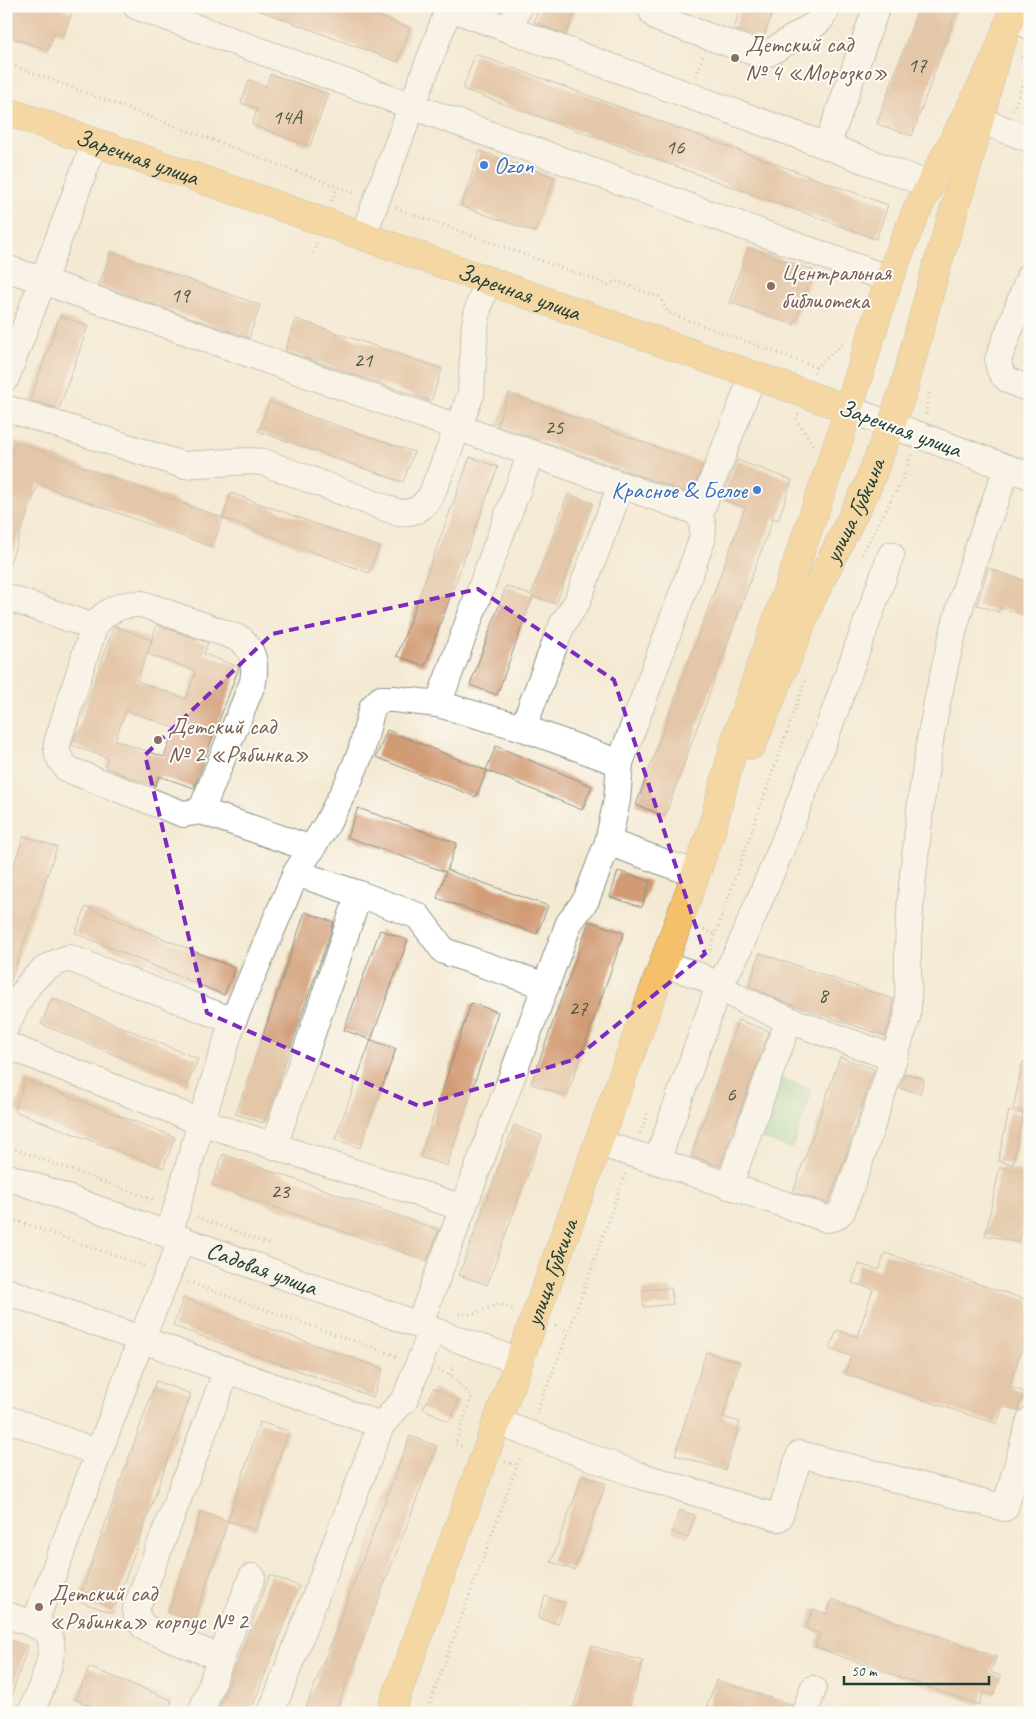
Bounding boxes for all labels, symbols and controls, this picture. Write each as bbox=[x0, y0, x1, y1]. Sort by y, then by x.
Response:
place label: Детский сад № 4 «Морозко» bbox=[745, 29, 888, 87]
marker: Детский сад № 4 «Морозко» bbox=[729, 52, 741, 64]
house number: 17 bbox=[908, 52, 928, 78]
house number: 14А bbox=[272, 104, 303, 130]
street label: Заречная улица bbox=[72, 121, 204, 193]
house number: 16 bbox=[666, 134, 685, 160]
place label: Ozon bbox=[494, 150, 534, 180]
marker: Ozon bbox=[478, 159, 490, 171]
street label: Заречная улица bbox=[454, 256, 586, 328]
place label: Центральная библиотека bbox=[781, 257, 892, 315]
marker: Центральная библиотека bbox=[765, 280, 777, 292]
house number: 19 bbox=[171, 282, 191, 308]
house number: 21 bbox=[354, 347, 374, 373]
street label: Заречная улица bbox=[835, 392, 967, 465]
house number: 25 bbox=[545, 414, 565, 440]
street label: улица Губкина bbox=[816, 452, 892, 569]
place label: Красное & Белое bbox=[611, 475, 749, 505]
marker: Красное & Белое bbox=[751, 484, 763, 496]
place label: Детский сад № 2 «Рябинка» bbox=[168, 711, 309, 769]
marker: Детский сад № 2 «Рябинка» bbox=[152, 734, 164, 746]
house number: 8 bbox=[818, 982, 830, 1008]
house number: 27 bbox=[569, 995, 589, 1021]
house number: 6 bbox=[726, 1081, 736, 1107]
house number: 23 bbox=[271, 1178, 291, 1204]
street label: улица Губкина bbox=[517, 1213, 585, 1332]
street label: Садовая улица bbox=[203, 1235, 323, 1303]
place label: Детский сад «Рябинка» корпус № 2 bbox=[49, 1578, 250, 1636]
marker: Детский сад «Рябинка» корпус № 2 bbox=[33, 1601, 45, 1613]
scale bar bbox=[844, 1654, 988, 1686]
text: 50 m bbox=[851, 1662, 878, 1681]

